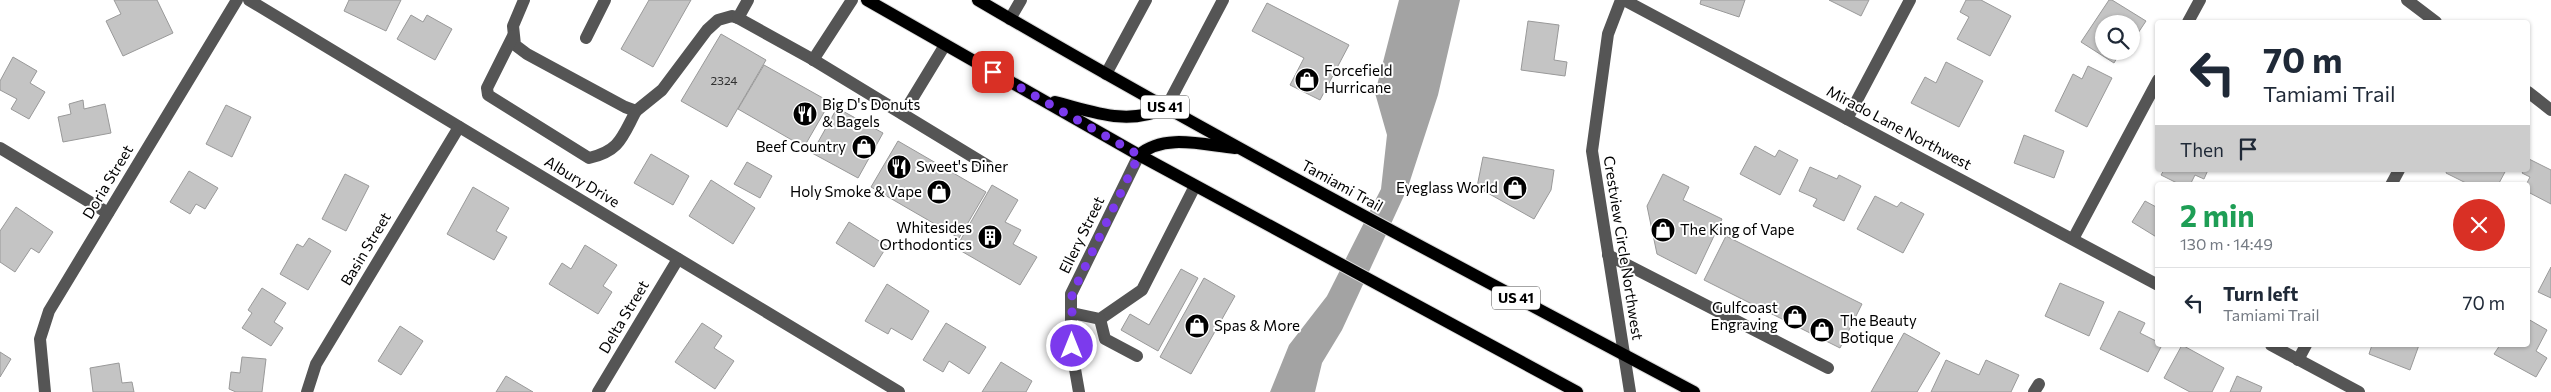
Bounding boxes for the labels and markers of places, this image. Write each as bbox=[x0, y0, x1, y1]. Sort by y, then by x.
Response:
pin bbox=[972, 51, 1014, 93]
place label: Forcefield Hurricane bbox=[1324, 61, 1392, 96]
shop icon: Forcefield Hurricane bbox=[1294, 67, 1320, 93]
place label: Big D's Donuts & Bagels bbox=[822, 95, 920, 130]
restaurant icon: Big D's Donuts & Bagels bbox=[792, 101, 818, 127]
shop icon: Beef Country bbox=[851, 134, 877, 160]
place label: Beef Country bbox=[756, 137, 846, 155]
restaurant icon: Sweet's Diner bbox=[886, 154, 912, 180]
place label: Sweet's Diner bbox=[916, 157, 1008, 175]
shop icon: Eyeglass World bbox=[1502, 175, 1528, 201]
place label: Eyeglass World bbox=[1396, 178, 1498, 196]
shop icon: Holy Smoke & Vape bbox=[926, 179, 952, 205]
place label: Holy Smoke & Vape bbox=[790, 182, 922, 200]
shop icon: The King of Vape bbox=[1650, 217, 1676, 243]
place label: Whitesides Orthodontics bbox=[880, 218, 972, 253]
place label: The King of Vape bbox=[1680, 220, 1794, 238]
building icon: Whitesides Orthodontics bbox=[977, 224, 1003, 250]
place label: Gulfcoast Engraving bbox=[1711, 298, 1778, 333]
shop icon: Gulfcoast Engraving bbox=[1782, 304, 1808, 330]
place label: The Beauty Botique bbox=[1840, 311, 1917, 346]
shop icon: Spas & More bbox=[1184, 313, 1210, 339]
place label: Spas & More bbox=[1214, 316, 1300, 334]
shop icon: The Beauty Botique bbox=[1809, 317, 1835, 343]

